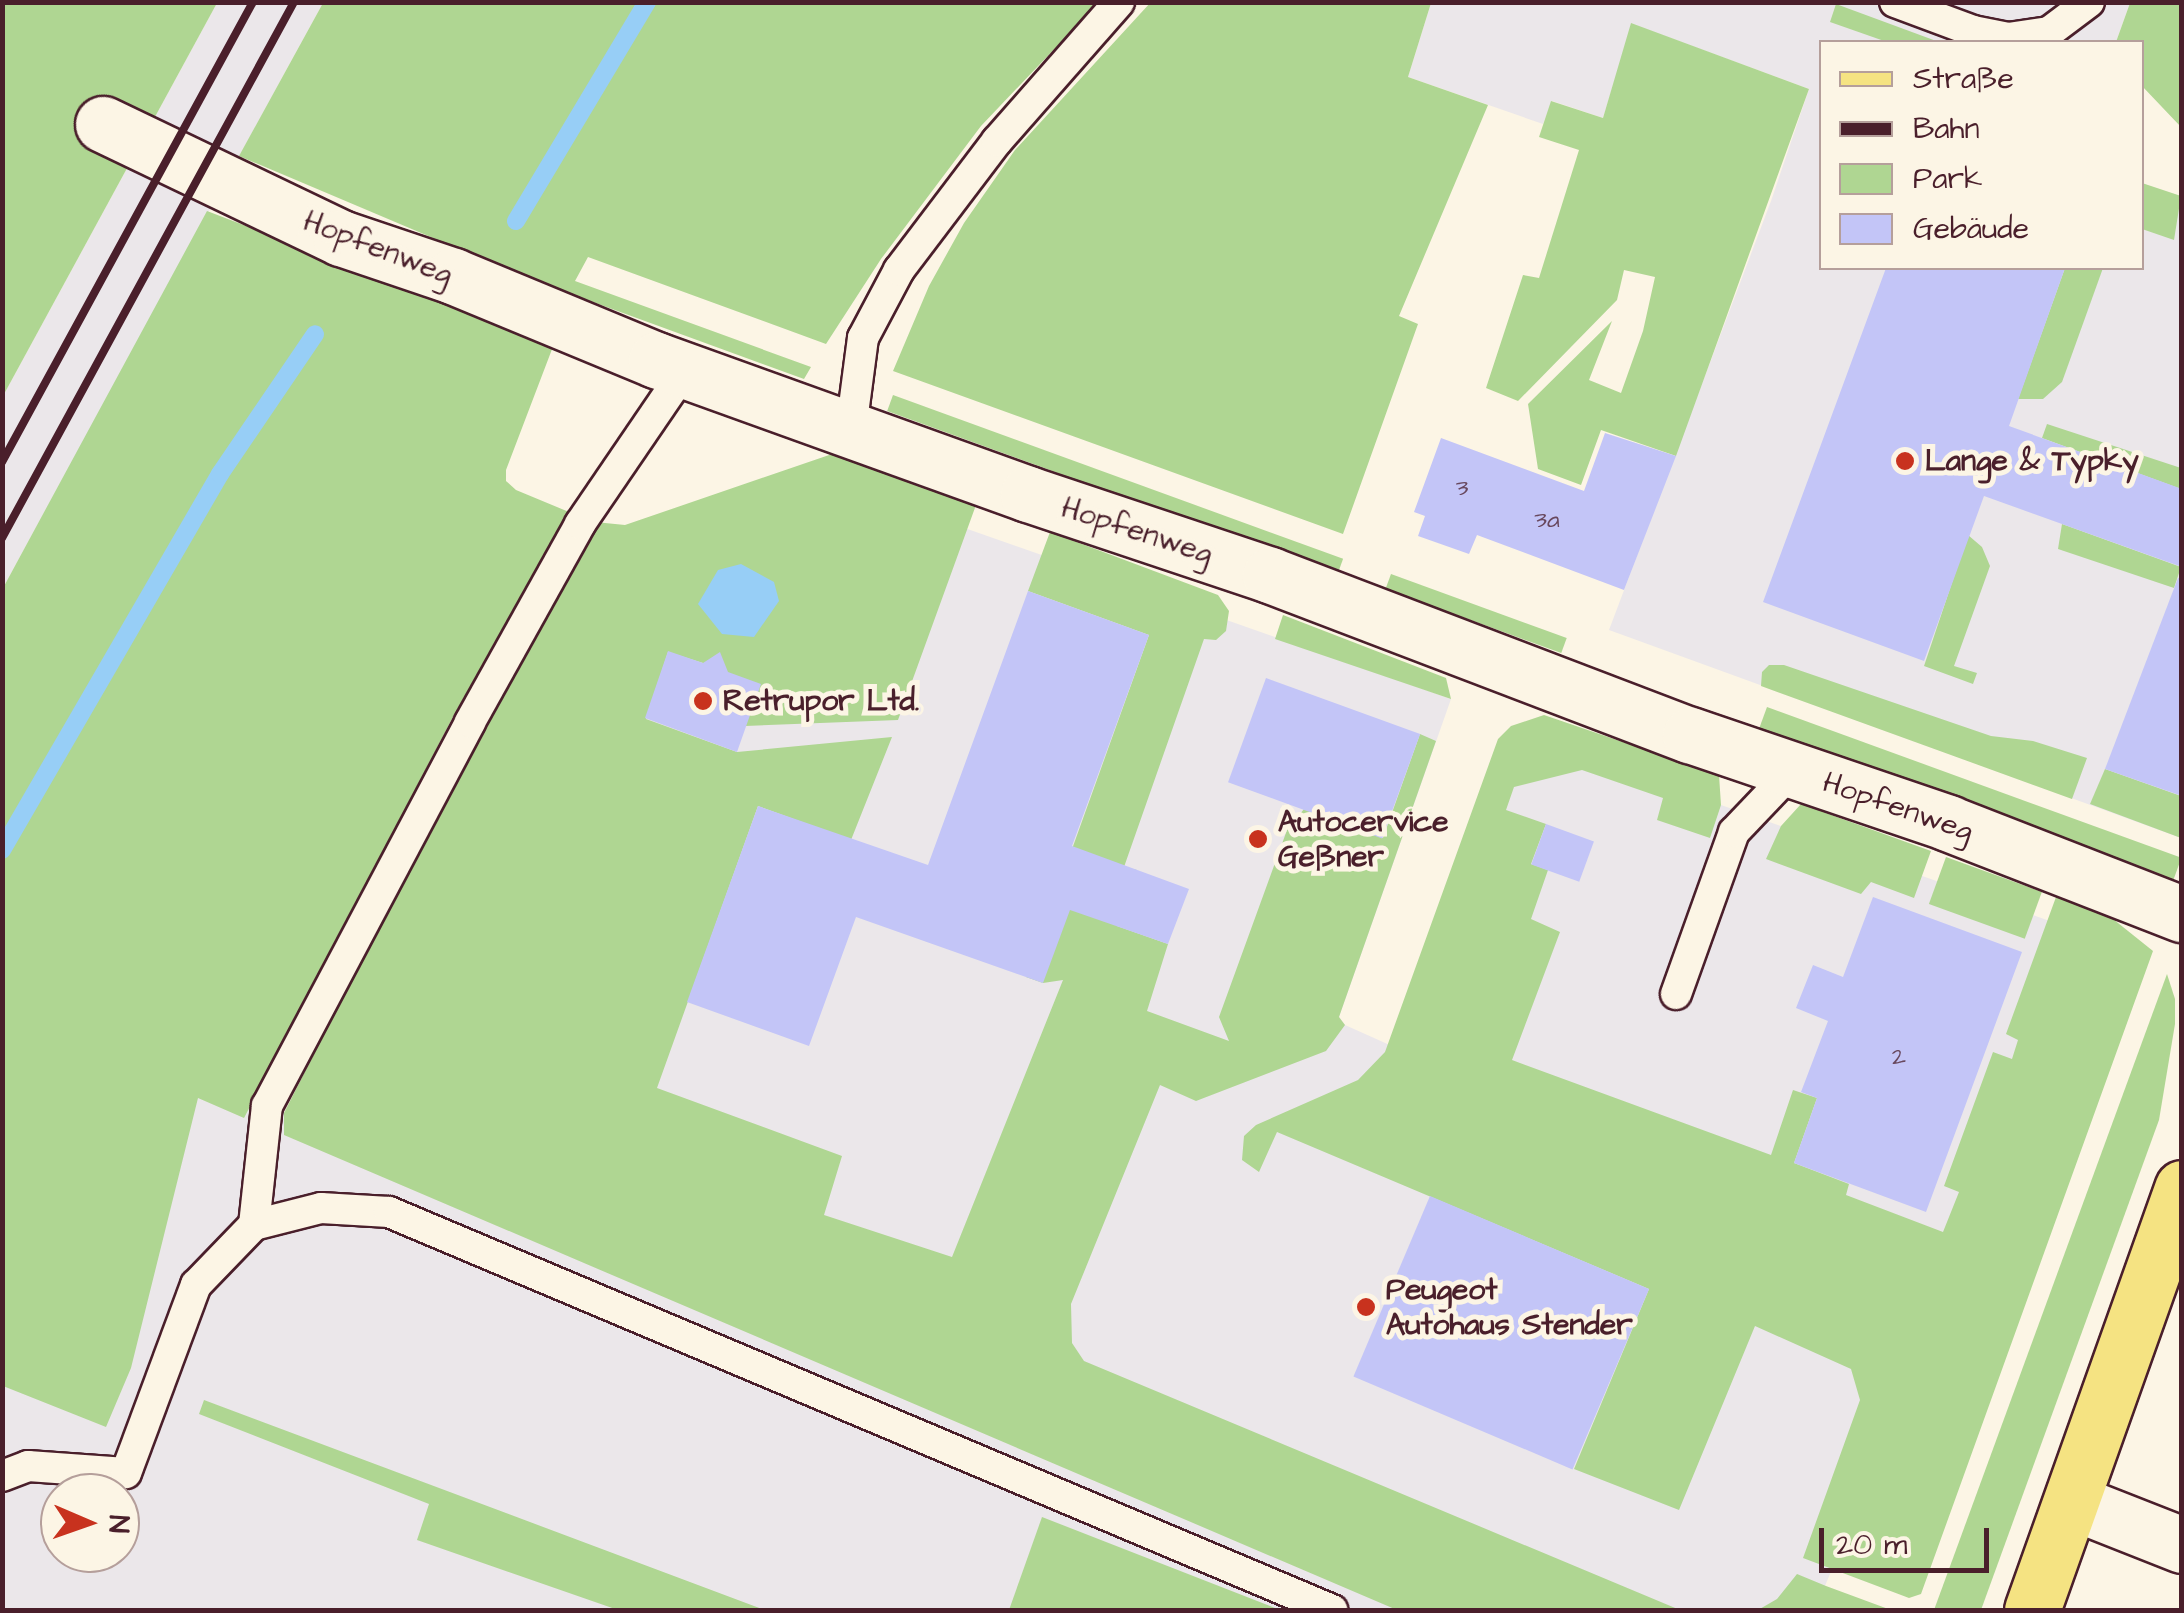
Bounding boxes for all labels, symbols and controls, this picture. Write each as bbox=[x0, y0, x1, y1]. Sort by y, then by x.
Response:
legend bbox=[1819, 40, 2144, 270]
text: Straße bbox=[1913, 58, 2014, 100]
text: Bahn bbox=[1913, 108, 1979, 150]
text: Park bbox=[1913, 158, 1982, 200]
street label: Hopfenweg bbox=[298, 203, 458, 293]
text: Gebäude bbox=[1913, 208, 2029, 250]
place label: Lange & Typky bbox=[1925, 443, 2139, 479]
marker: Lange & Typky bbox=[1894, 450, 1916, 472]
house number: 3 bbox=[1456, 473, 1468, 503]
street label: Hopfenweg bbox=[1057, 490, 1217, 572]
house number: 3a bbox=[1534, 505, 1560, 535]
place label: Retrupor Ltd. bbox=[723, 683, 919, 719]
marker: Retrupor Ltd. bbox=[692, 690, 714, 712]
street label: Hopfenweg bbox=[1818, 764, 1978, 850]
place label: Autocervice Geßner bbox=[1278, 804, 1449, 874]
marker: Autocervice Geßner bbox=[1247, 828, 1269, 850]
house number: 2 bbox=[1892, 1042, 1906, 1072]
place label: Peugeot Autohaus Stender bbox=[1386, 1272, 1633, 1342]
marker: Peugeot Autohaus Stender bbox=[1355, 1296, 1377, 1318]
north arrow bbox=[40, 1473, 140, 1573]
scale bar bbox=[1824, 1508, 1994, 1570]
text: N bbox=[99, 1515, 138, 1533]
text: 20 m bbox=[1836, 1524, 1907, 1566]

